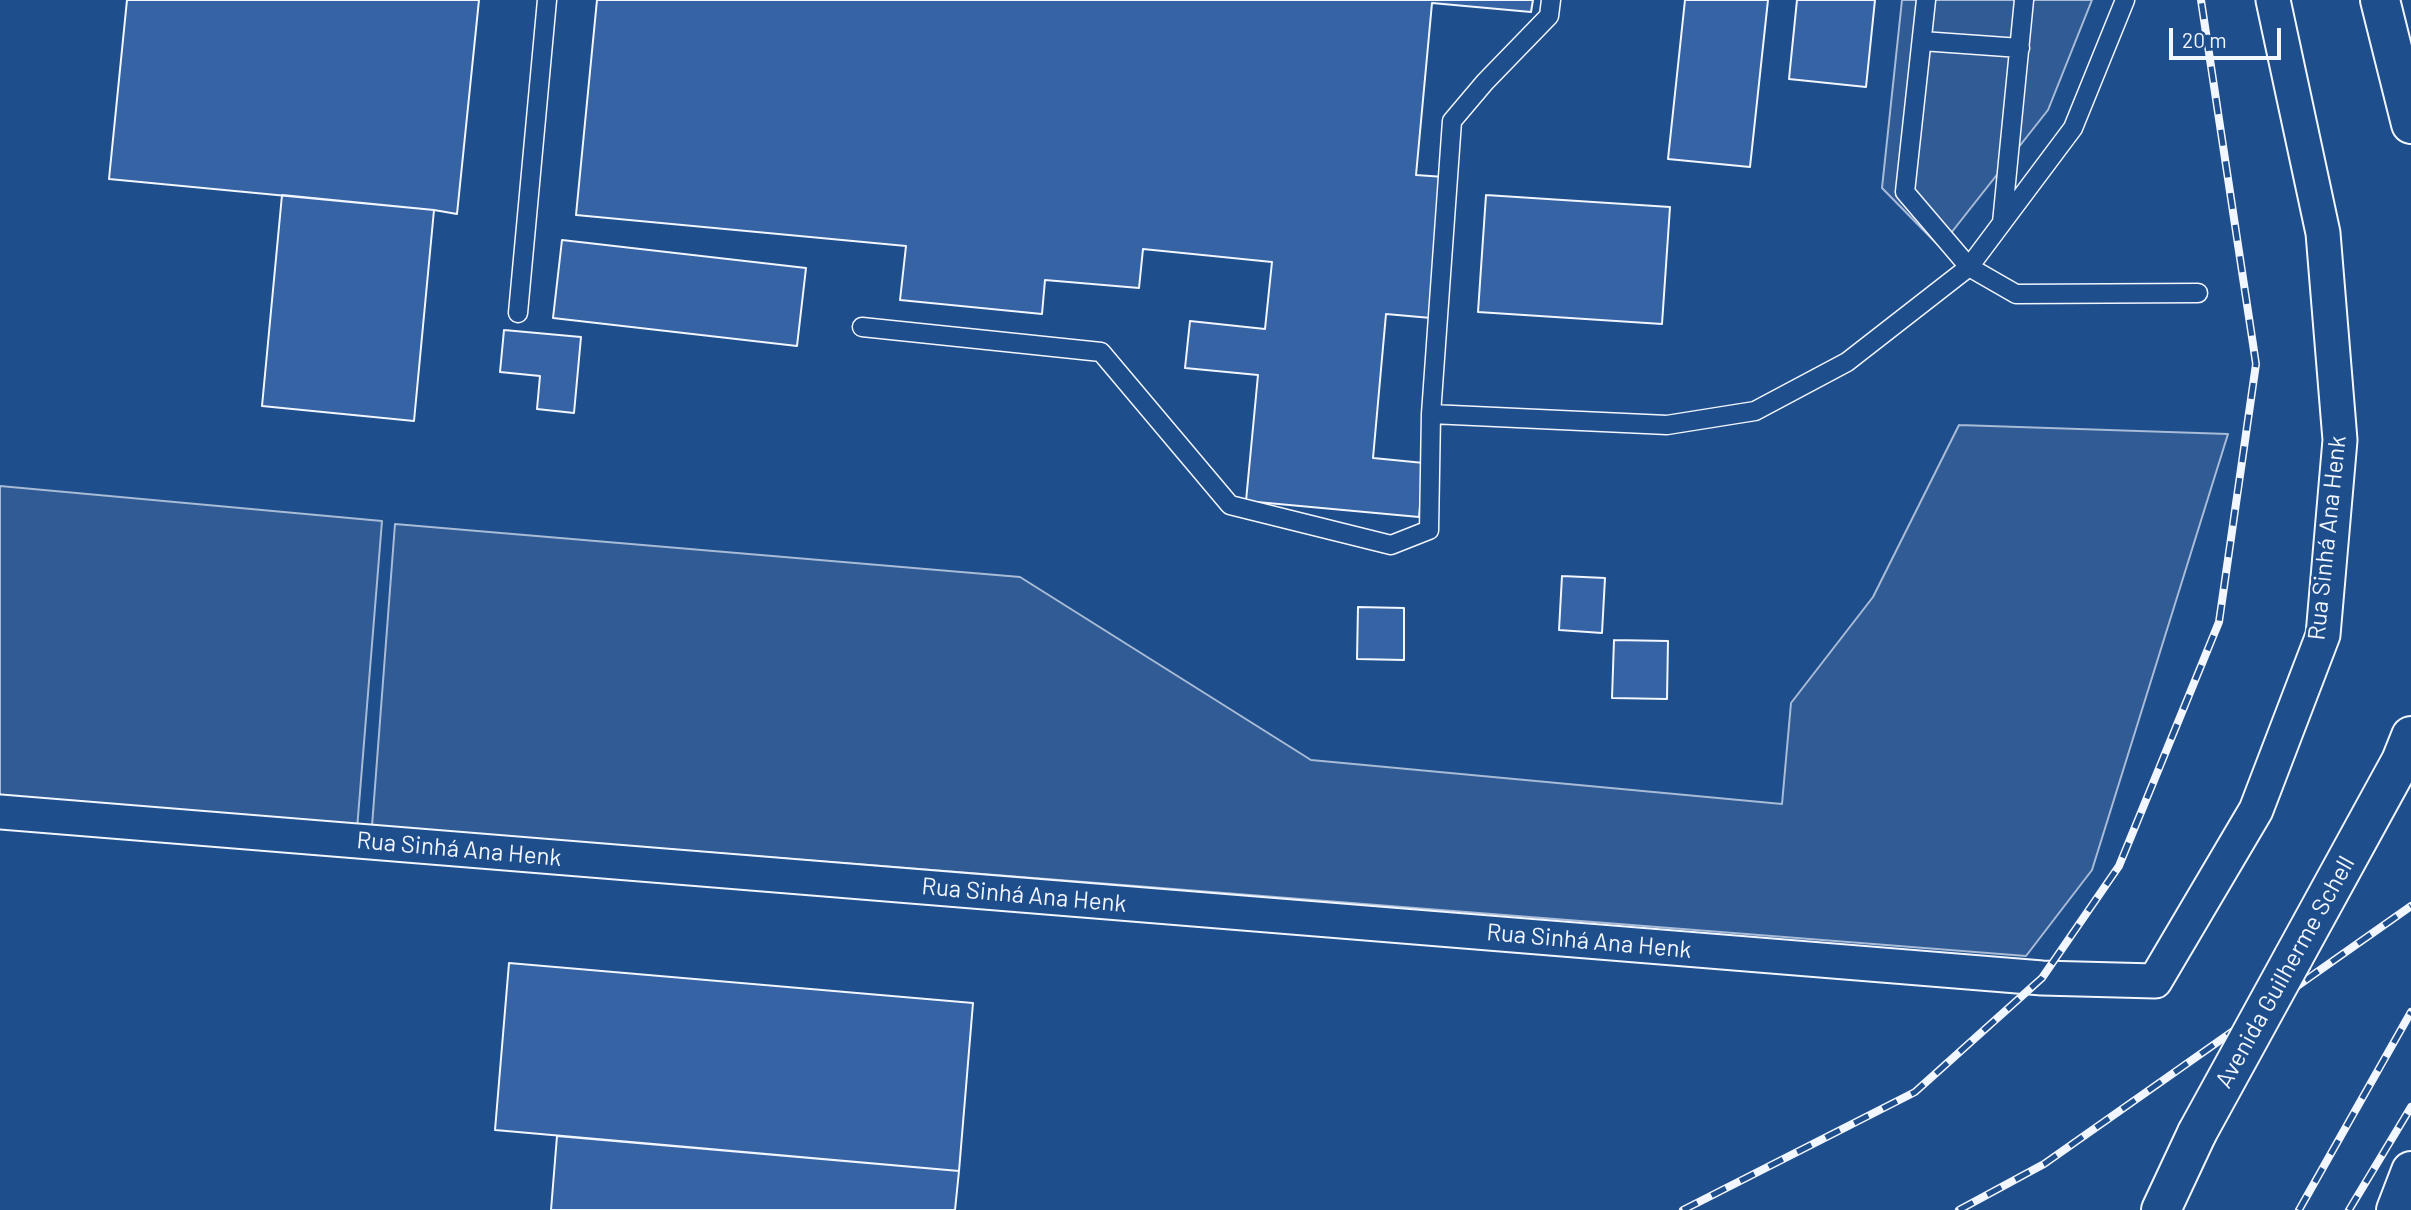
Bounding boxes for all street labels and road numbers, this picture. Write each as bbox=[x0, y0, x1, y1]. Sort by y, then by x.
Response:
street label: Rua Sinhá Ana Henk bbox=[2302, 434, 2352, 642]
street label: Rua Sinhá Ana Henk bbox=[355, 826, 563, 872]
street label: Avenida Guilherme Schell bbox=[2209, 851, 2361, 1093]
street label: Rua Sinhá Ana Henk bbox=[920, 872, 1128, 918]
street label: Rua Sinhá Ana Henk bbox=[1485, 918, 1693, 964]

